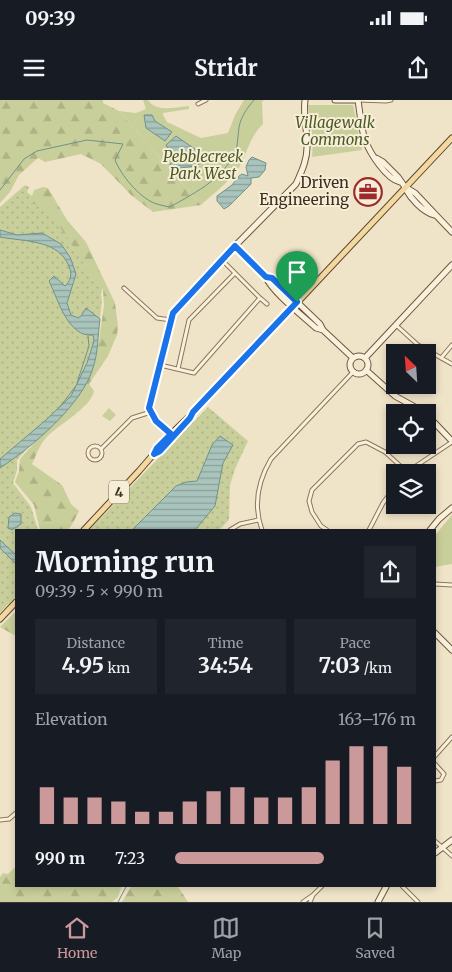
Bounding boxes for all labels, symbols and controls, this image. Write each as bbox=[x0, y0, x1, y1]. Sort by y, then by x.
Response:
text: 09:39 bbox=[25, 6, 76, 30]
icon: menu bbox=[20, 54, 48, 82]
text: Stridr bbox=[194, 54, 258, 82]
icon: share bbox=[404, 54, 432, 82]
park label: Villagewalk Commons bbox=[295, 113, 376, 149]
park label: Pebblecreek Park West bbox=[163, 147, 244, 183]
place label: Driven Engineering bbox=[259, 173, 349, 209]
office icon: Driven Engineering bbox=[353, 177, 383, 207]
pin bbox=[276, 251, 318, 302]
icon: arrive bbox=[283, 258, 311, 286]
north arrow bbox=[386, 344, 436, 394]
map controls bbox=[386, 344, 436, 514]
button: locate bbox=[386, 404, 436, 454]
button: layers bbox=[386, 464, 436, 514]
road number: 4 bbox=[109, 481, 129, 504]
text: Morning run bbox=[35, 544, 214, 580]
button: share bbox=[364, 546, 416, 598]
text: 09:39 · 5 × 990 m bbox=[35, 581, 163, 601]
text: Distance bbox=[67, 634, 125, 652]
text: Time bbox=[208, 634, 243, 652]
text: Pace bbox=[340, 634, 370, 652]
text: 4.95 bbox=[61, 652, 104, 679]
text: 34:54 bbox=[198, 652, 253, 679]
text: 7:03 bbox=[318, 652, 360, 679]
text: km bbox=[104, 659, 130, 677]
text: /km bbox=[360, 659, 392, 677]
text: Elevation bbox=[35, 709, 108, 729]
text: 163–176 m bbox=[338, 709, 416, 729]
text: 990 m bbox=[35, 848, 85, 868]
text: 7:23 bbox=[115, 848, 145, 868]
tab: Home bbox=[57, 914, 97, 962]
tab: Map bbox=[211, 914, 241, 962]
tab: Saved bbox=[355, 914, 395, 962]

